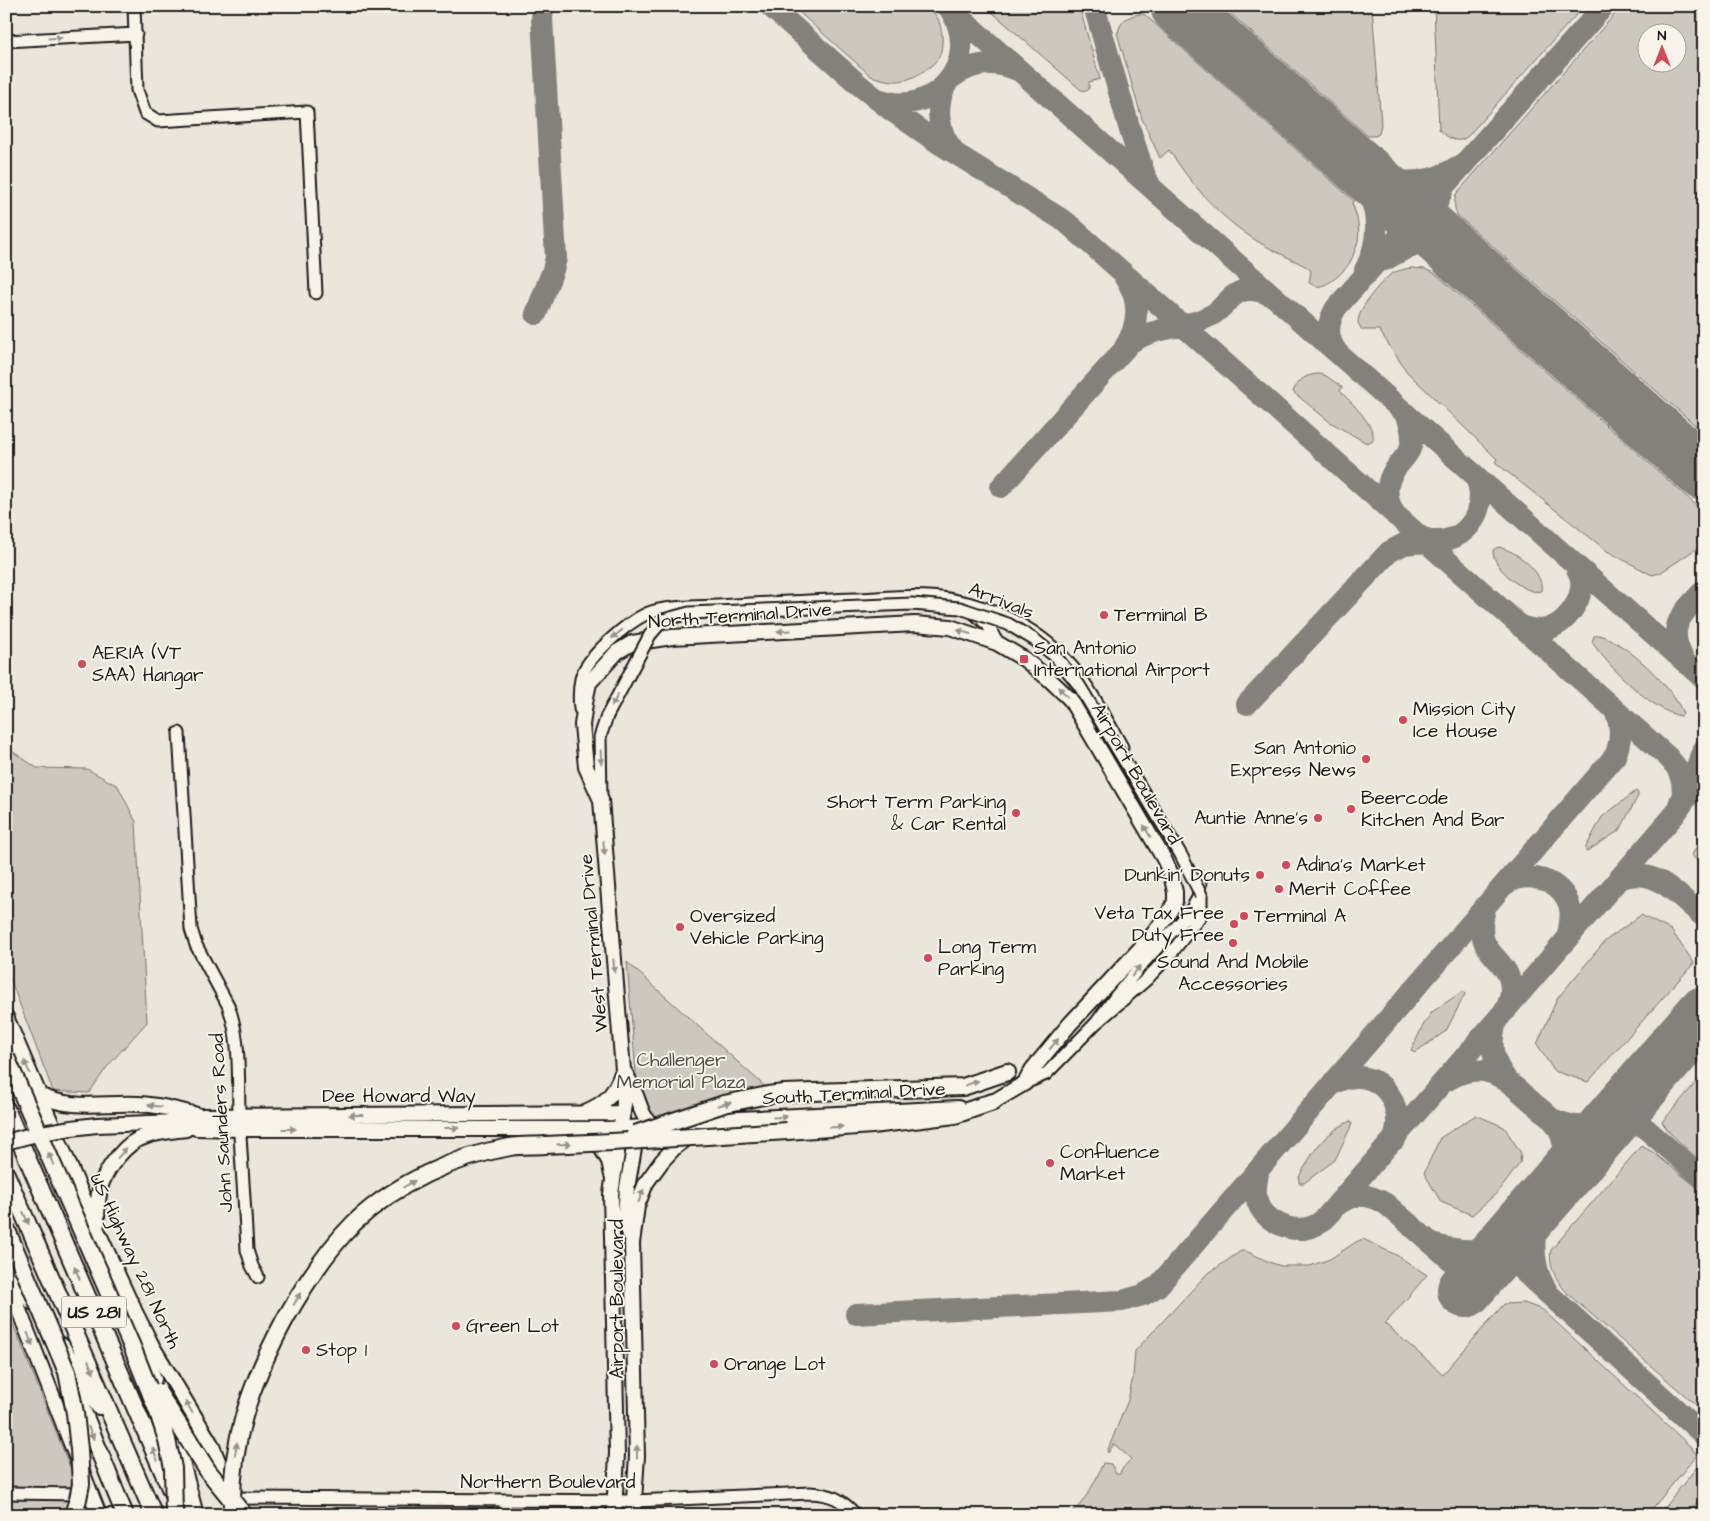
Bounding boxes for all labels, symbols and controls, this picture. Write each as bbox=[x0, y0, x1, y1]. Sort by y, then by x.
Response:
north arrow bbox=[1638, 22, 1688, 72]
text: N bbox=[1658, 26, 1667, 46]
one-way arrow bbox=[47, 34, 63, 42]
street label: Arrivals bbox=[964, 576, 1038, 626]
street label: North Terminal Drive bbox=[647, 596, 833, 636]
place label: Terminal B bbox=[1114, 602, 1208, 629]
marker: Terminal B bbox=[1098, 609, 1110, 621]
one-way arrow bbox=[776, 627, 792, 635]
one-way arrow bbox=[957, 627, 972, 635]
one-way arrow bbox=[611, 629, 624, 640]
place label: San Antonio International Airport bbox=[1034, 635, 1210, 684]
place label: AERIA (VT SAA) Hangar bbox=[92, 640, 204, 690]
marker: San Antonio International Airport bbox=[1018, 653, 1030, 665]
marker: AERIA (VT SAA) Hangar bbox=[76, 658, 88, 670]
one-way arrow bbox=[1057, 686, 1069, 698]
one-way arrow bbox=[611, 693, 619, 707]
place label: Mission City Ice House bbox=[1413, 696, 1516, 745]
street label: Airport Boulevard bbox=[1084, 698, 1188, 850]
marker: Mission City Ice House bbox=[1397, 714, 1409, 726]
place label: San Antonio Express News bbox=[1231, 735, 1356, 784]
one-way arrow bbox=[597, 750, 605, 766]
marker: San Antonio Express News bbox=[1360, 753, 1372, 765]
place label: Beercode Kitchen And Bar bbox=[1361, 785, 1505, 834]
place label: Short Term Parking & Car Rental bbox=[827, 789, 1006, 838]
marker: Beercode Kitchen And Bar bbox=[1345, 803, 1357, 815]
place label: Auntie Anne’s bbox=[1194, 805, 1308, 832]
marker: Short Term Parking & Car Rental bbox=[1010, 807, 1022, 819]
marker: Auntie Anne’s bbox=[1312, 812, 1324, 824]
one-way arrow bbox=[1143, 824, 1152, 838]
one-way arrow bbox=[600, 841, 608, 857]
place label: Adina’s Market bbox=[1296, 852, 1426, 879]
street label: West Terminal Drive bbox=[573, 853, 615, 1033]
marker: Adina’s Market bbox=[1280, 859, 1292, 871]
place label: Dunkin' Donuts bbox=[1124, 862, 1250, 889]
marker: Dunkin' Donuts bbox=[1254, 869, 1266, 881]
place label: Merit Coffee bbox=[1289, 876, 1411, 903]
marker: Merit Coffee bbox=[1273, 883, 1285, 895]
place label: Veta Tax Free Duty Free bbox=[1095, 900, 1224, 950]
place label: Oversized Vehicle Parking bbox=[690, 903, 824, 953]
place label: Terminal A bbox=[1254, 903, 1346, 930]
marker: Terminal A bbox=[1238, 910, 1250, 922]
marker: Veta Tax Free Duty Free bbox=[1228, 918, 1240, 930]
marker: Oversized Vehicle Parking bbox=[674, 921, 686, 933]
place label: Long Term Parking bbox=[938, 934, 1036, 984]
marker: Sound And Mobile Accessories bbox=[1227, 937, 1239, 949]
place label: Sound And Mobile Accessories bbox=[1157, 949, 1309, 998]
marker: Long Term Parking bbox=[922, 952, 934, 964]
one-way arrow bbox=[610, 959, 618, 975]
one-way arrow bbox=[1131, 964, 1142, 977]
street label: John Saunders Road bbox=[204, 1032, 240, 1213]
one-way arrow bbox=[1048, 1038, 1059, 1051]
park label: Challenger Memorial Plaza bbox=[617, 1047, 746, 1096]
one-way arrow bbox=[22, 1060, 30, 1074]
street label: South Terminal Drive bbox=[762, 1076, 946, 1112]
one-way arrow bbox=[965, 1079, 980, 1087]
street label: Dee Howard Way bbox=[322, 1083, 476, 1111]
one-way arrow bbox=[716, 1100, 731, 1108]
one-way arrow bbox=[147, 1102, 163, 1110]
one-way arrow bbox=[347, 1112, 363, 1120]
one-way arrow bbox=[772, 1112, 788, 1120]
one-way arrow bbox=[828, 1123, 844, 1131]
one-way arrow bbox=[444, 1124, 460, 1132]
one-way arrow bbox=[281, 1125, 297, 1133]
place label: Confluence Market bbox=[1060, 1139, 1160, 1188]
one-way arrow bbox=[556, 1140, 572, 1148]
one-way arrow bbox=[116, 1147, 128, 1159]
one-way arrow bbox=[46, 1152, 54, 1167]
marker: Confluence Market bbox=[1044, 1157, 1056, 1169]
street label: US Highway 281 North bbox=[82, 1169, 188, 1354]
one-way arrow bbox=[402, 1180, 415, 1189]
one-way arrow bbox=[637, 1188, 645, 1203]
one-way arrow bbox=[22, 1211, 30, 1225]
street label: Airport Boulevard bbox=[604, 1219, 631, 1379]
one-way arrow bbox=[72, 1266, 80, 1280]
one-way arrow bbox=[292, 1292, 301, 1306]
road number: US 281 bbox=[62, 1296, 126, 1328]
place label: Green Lot bbox=[466, 1313, 559, 1340]
marker: Green Lot bbox=[450, 1320, 462, 1332]
one-way arrow bbox=[26, 1332, 34, 1347]
place label: Stop 1 bbox=[316, 1337, 368, 1364]
marker: Stop 1 bbox=[300, 1344, 312, 1356]
place label: Orange Lot bbox=[724, 1351, 826, 1379]
marker: Orange Lot bbox=[708, 1358, 720, 1370]
one-way arrow bbox=[87, 1360, 95, 1374]
one-way arrow bbox=[184, 1401, 193, 1414]
one-way arrow bbox=[88, 1426, 96, 1440]
one-way arrow bbox=[233, 1440, 241, 1456]
one-way arrow bbox=[633, 1444, 641, 1460]
one-way arrow bbox=[151, 1447, 159, 1461]
street label: Northern Boulevard bbox=[461, 1469, 636, 1496]

